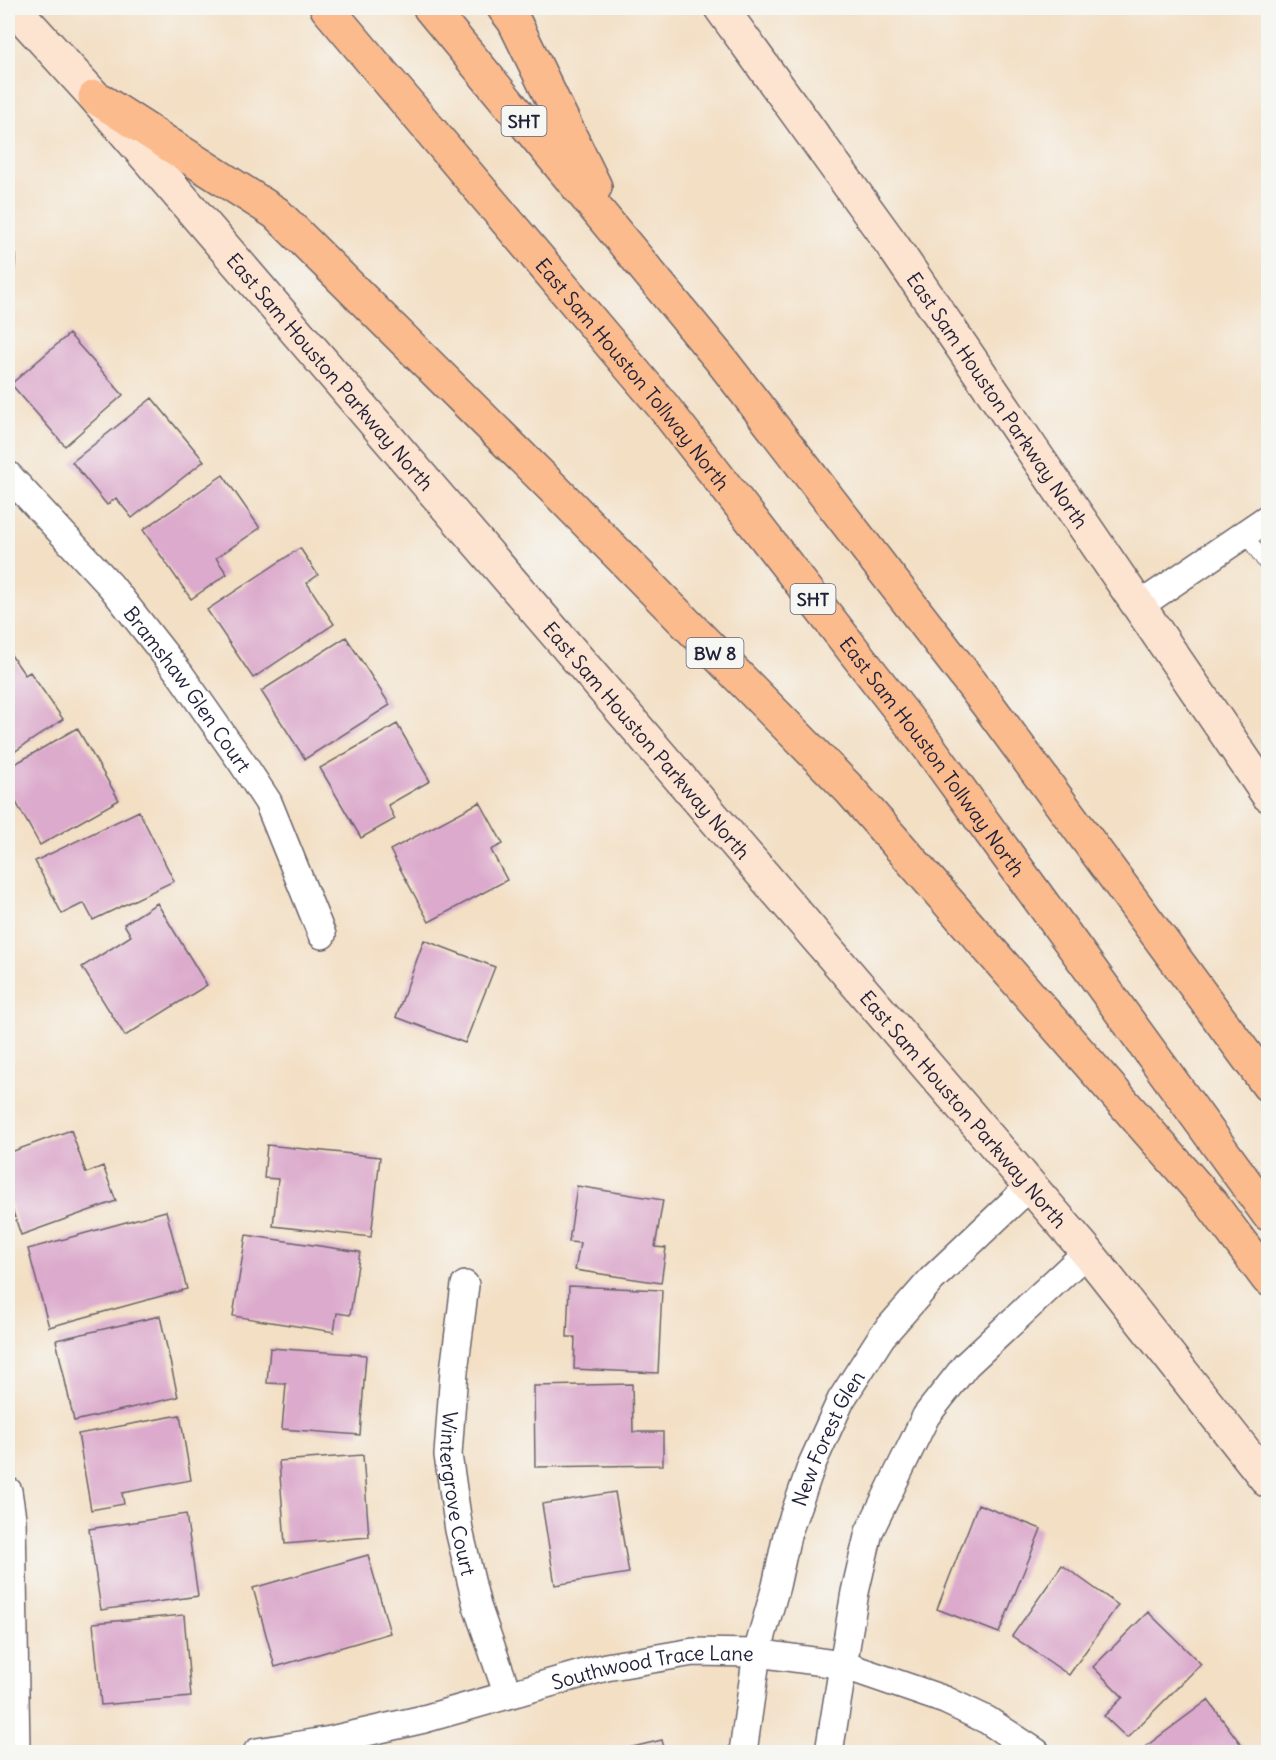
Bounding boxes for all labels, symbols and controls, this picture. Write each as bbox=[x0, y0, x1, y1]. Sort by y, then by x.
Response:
road number: SHT bbox=[502, 106, 546, 136]
street label: East Sam Houston Parkway North bbox=[222, 248, 440, 495]
street label: East Sam Houston Tollway North bbox=[531, 252, 736, 495]
street label: East Sam Houston Parkway North bbox=[902, 267, 1094, 533]
road number: SHT bbox=[790, 584, 836, 614]
street label: Bramshaw Glen Court bbox=[119, 601, 257, 777]
street label: East Sam Houston Parkway North bbox=[538, 616, 756, 864]
street label: East Sam Houston Tollway North bbox=[835, 631, 1031, 881]
road number: BW 8 bbox=[686, 638, 744, 668]
street label: East Sam Houston Parkway North bbox=[855, 985, 1073, 1233]
street label: New Forest Glen bbox=[786, 1365, 869, 1509]
street label: Wintergrove Court bbox=[435, 1410, 482, 1578]
street label: Southwood Trace Lane bbox=[548, 1640, 754, 1694]

